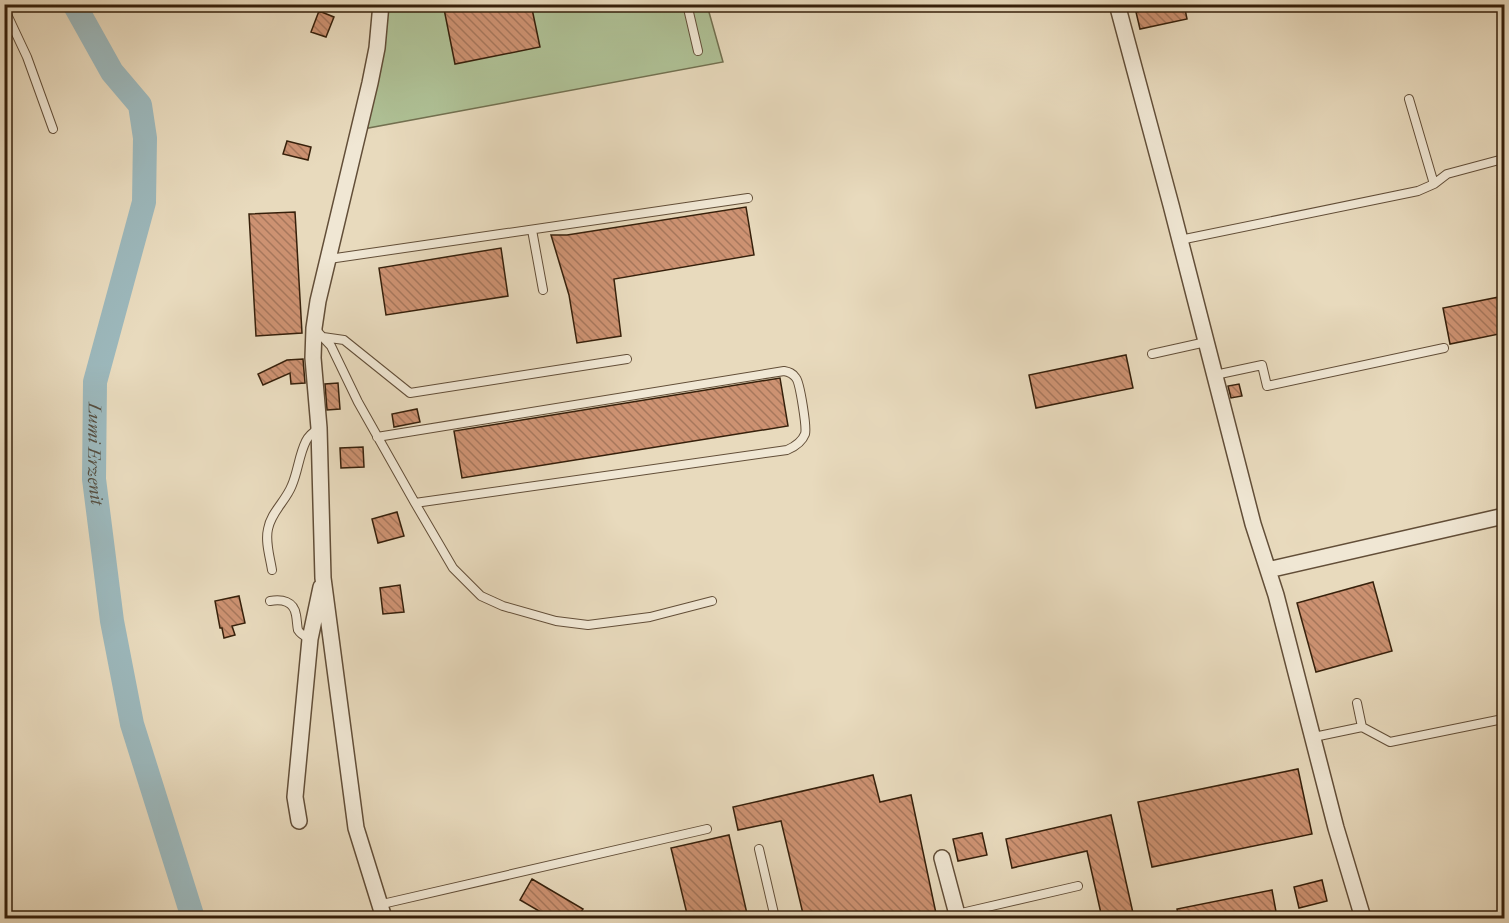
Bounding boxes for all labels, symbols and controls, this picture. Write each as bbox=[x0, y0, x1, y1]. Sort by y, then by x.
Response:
water label: Lumi Erzenit bbox=[83, 401, 107, 508]

